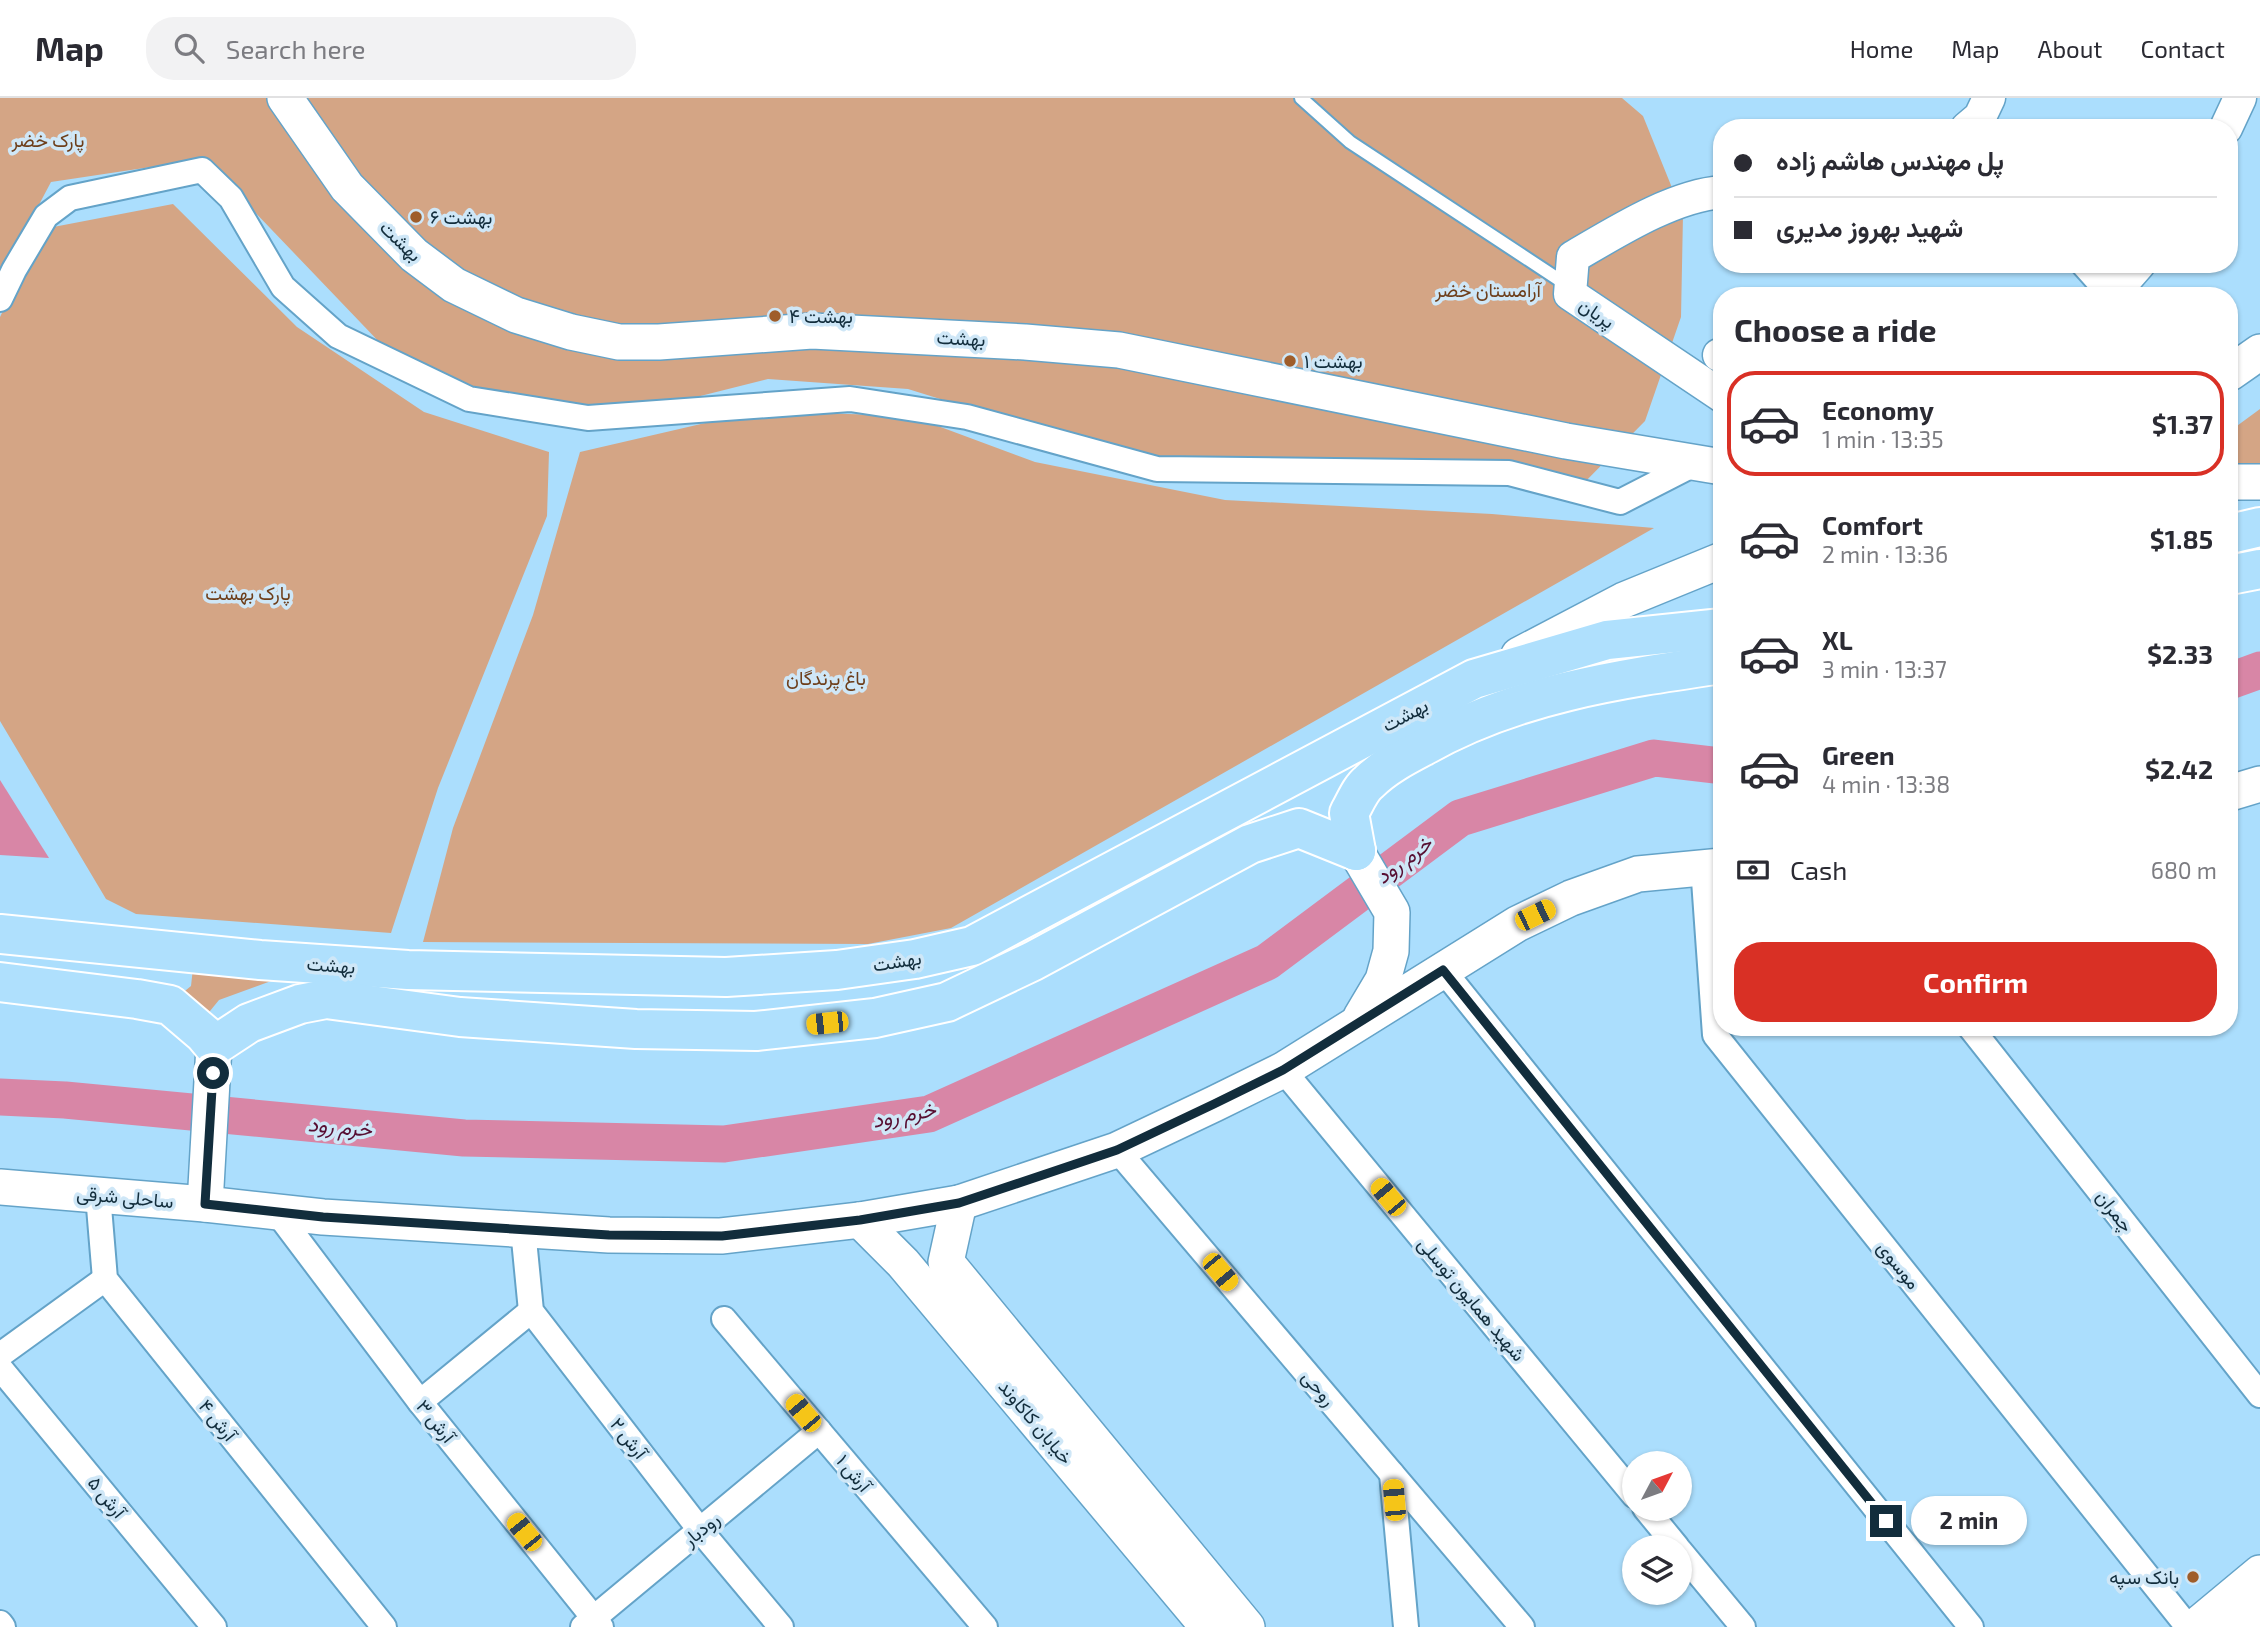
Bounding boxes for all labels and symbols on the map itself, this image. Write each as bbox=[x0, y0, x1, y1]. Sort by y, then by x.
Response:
park label: پارک خضر bbox=[11, 128, 84, 154]
place label: بهشت ۶ bbox=[430, 205, 492, 229]
marker: بهشت ۶ bbox=[408, 209, 424, 225]
street label: بهشت bbox=[375, 215, 427, 267]
park label: آرامستان خضر bbox=[1434, 278, 1543, 302]
street label: پریان bbox=[1574, 293, 1619, 335]
place label: بهشت ۴ bbox=[789, 304, 853, 328]
marker: بهشت ۴ bbox=[767, 308, 783, 324]
street label: بهشت bbox=[936, 325, 986, 351]
place label: بهشت ۱ bbox=[1304, 349, 1362, 373]
marker: بهشت ۱ bbox=[1282, 353, 1298, 369]
park label: پارک بهشت bbox=[205, 581, 291, 607]
park label: باغ پرندگان bbox=[786, 666, 866, 692]
street label: بهشت bbox=[1378, 693, 1432, 737]
water label: خرم رود bbox=[1370, 829, 1439, 890]
car bbox=[1512, 896, 1559, 934]
street label: بهشت bbox=[871, 945, 923, 977]
street label: بهشت bbox=[306, 951, 356, 979]
car bbox=[806, 1010, 849, 1036]
route start bbox=[197, 1057, 229, 1089]
water label: خرم رود bbox=[870, 1095, 939, 1135]
water label: خرم رود bbox=[307, 1110, 374, 1144]
car bbox=[1367, 1174, 1410, 1220]
street label: ساحلی شرقی bbox=[75, 1181, 175, 1213]
street label: چمران bbox=[2090, 1185, 2139, 1238]
street label: شهید همایون توسلی bbox=[1413, 1232, 1531, 1366]
street label: موسوی bbox=[1872, 1236, 1926, 1294]
car bbox=[1199, 1249, 1242, 1295]
street label: روحی bbox=[1297, 1365, 1341, 1411]
street label: خیابان کاکاوند bbox=[994, 1375, 1078, 1469]
car bbox=[782, 1390, 825, 1436]
street label: آرش ۴ bbox=[194, 1394, 243, 1447]
street label: آرش ۳ bbox=[411, 1395, 462, 1449]
street label: آرش ۲ bbox=[605, 1412, 654, 1465]
street label: آرش ۱ bbox=[831, 1449, 878, 1498]
north arrow bbox=[1622, 1451, 1692, 1521]
street label: آرش ۵ bbox=[83, 1471, 132, 1524]
car bbox=[1382, 1478, 1407, 1522]
callout: 2 min bbox=[1910, 1496, 2026, 1546]
route end bbox=[1870, 1505, 1902, 1537]
street label: رودبار bbox=[677, 1507, 724, 1552]
car bbox=[503, 1509, 546, 1555]
place label: بانک سپه bbox=[2109, 1565, 2179, 1591]
marker: بانک سپه bbox=[2185, 1569, 2201, 1585]

